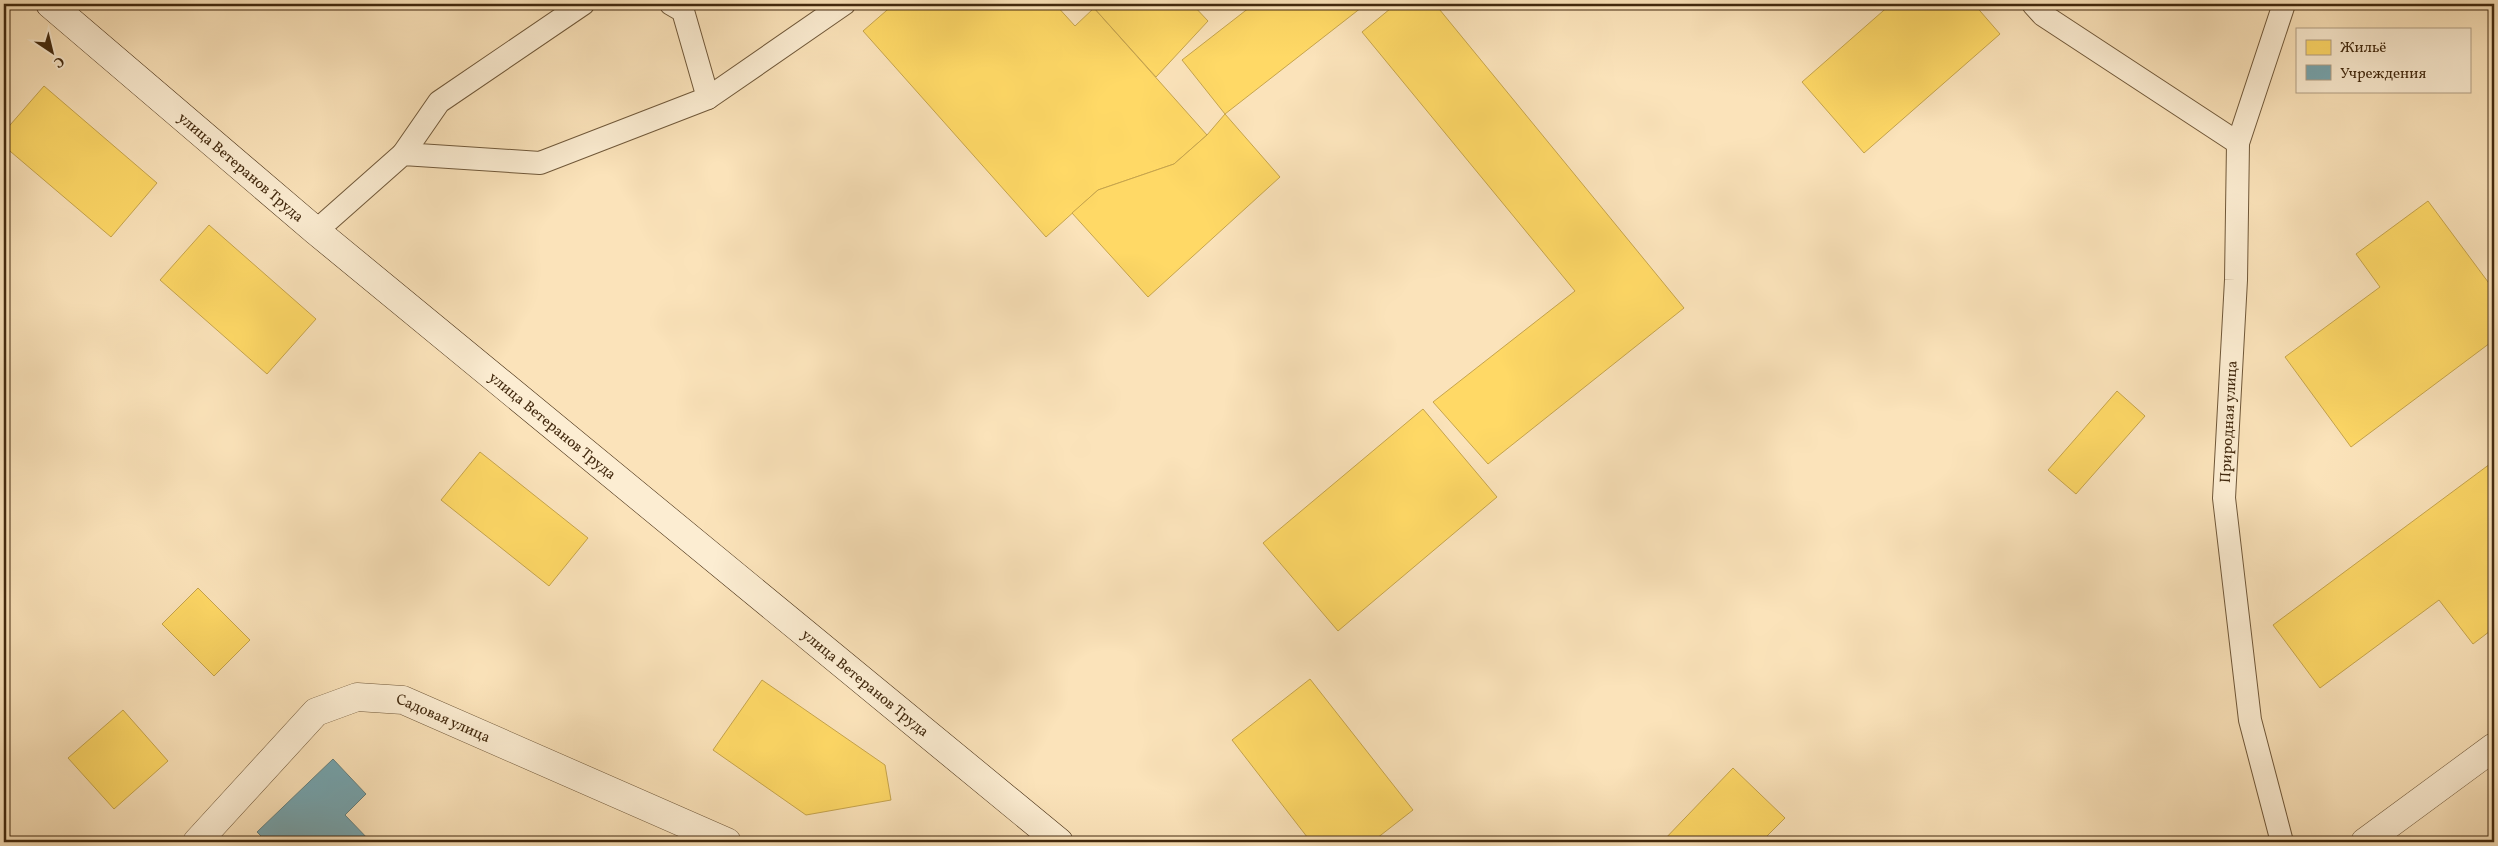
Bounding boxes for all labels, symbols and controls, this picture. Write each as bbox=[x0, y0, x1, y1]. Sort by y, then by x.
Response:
north arrow bbox=[28, 28, 78, 78]
legend bbox=[2296, 28, 2470, 92]
text: Жильё bbox=[2340, 38, 2386, 59]
text: С bbox=[49, 51, 68, 72]
text: Учреждения bbox=[2340, 64, 2426, 85]
street label: улица Ветеранов Труда bbox=[172, 108, 307, 228]
street label: Природная улица bbox=[2216, 360, 2244, 484]
street label: улица Ветеранов Труда bbox=[483, 368, 620, 485]
street label: улица Ветеранов Труда bbox=[796, 625, 933, 743]
street label: Садовая улица bbox=[396, 691, 493, 749]

